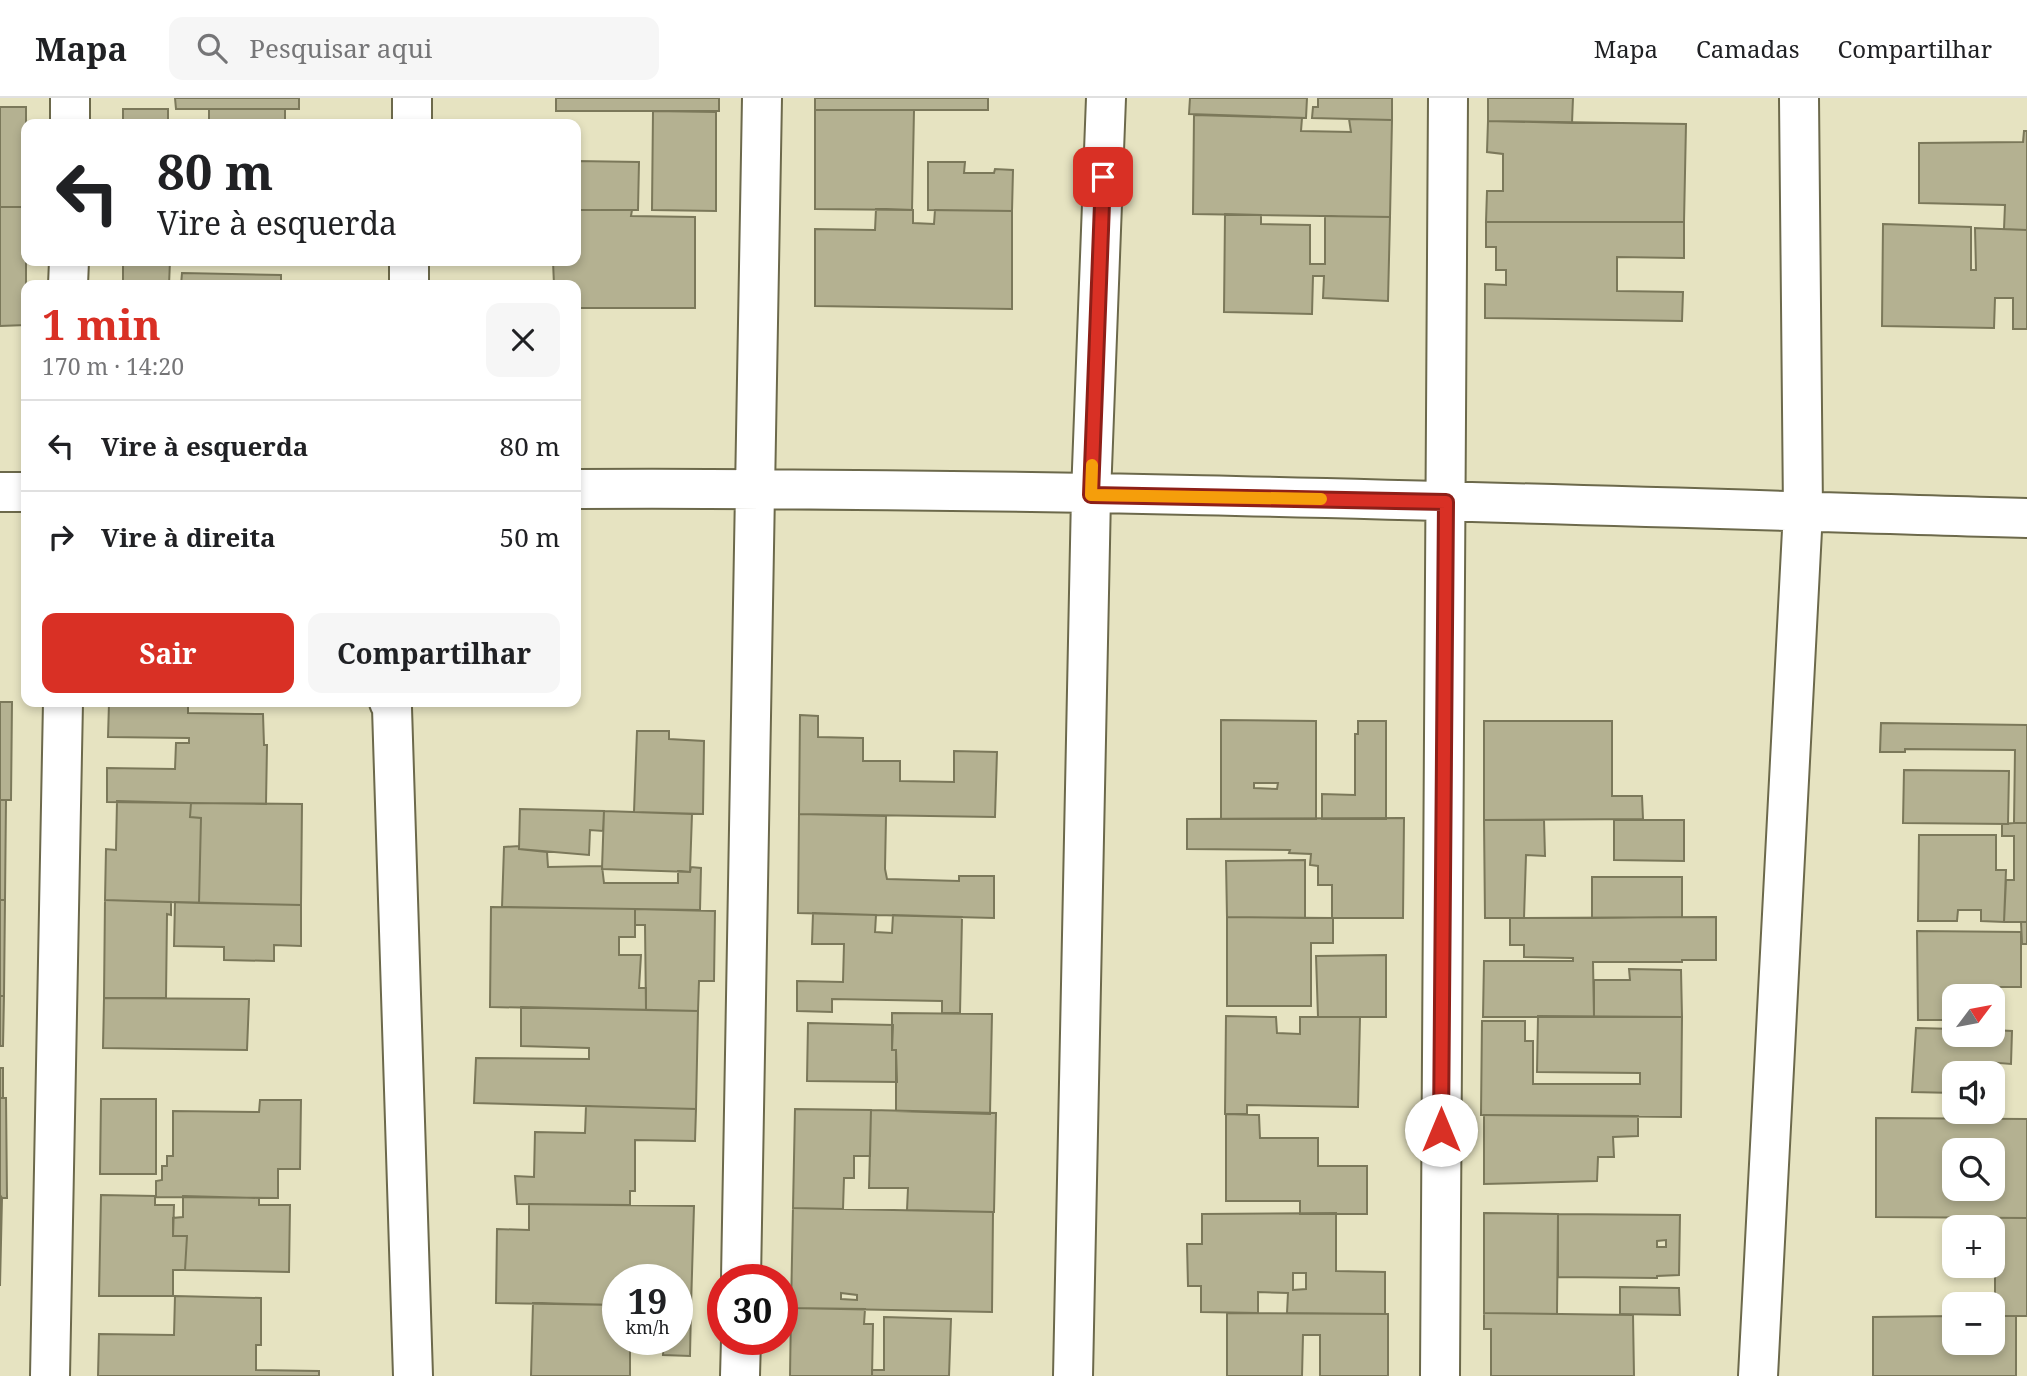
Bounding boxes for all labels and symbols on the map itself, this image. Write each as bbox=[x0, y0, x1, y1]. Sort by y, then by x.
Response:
pin bbox=[1073, 147, 1133, 207]
north arrow bbox=[1942, 984, 2006, 1046]
position arrow bbox=[1404, 1093, 1478, 1167]
speed limit sign: 30 bbox=[707, 1264, 798, 1355]

